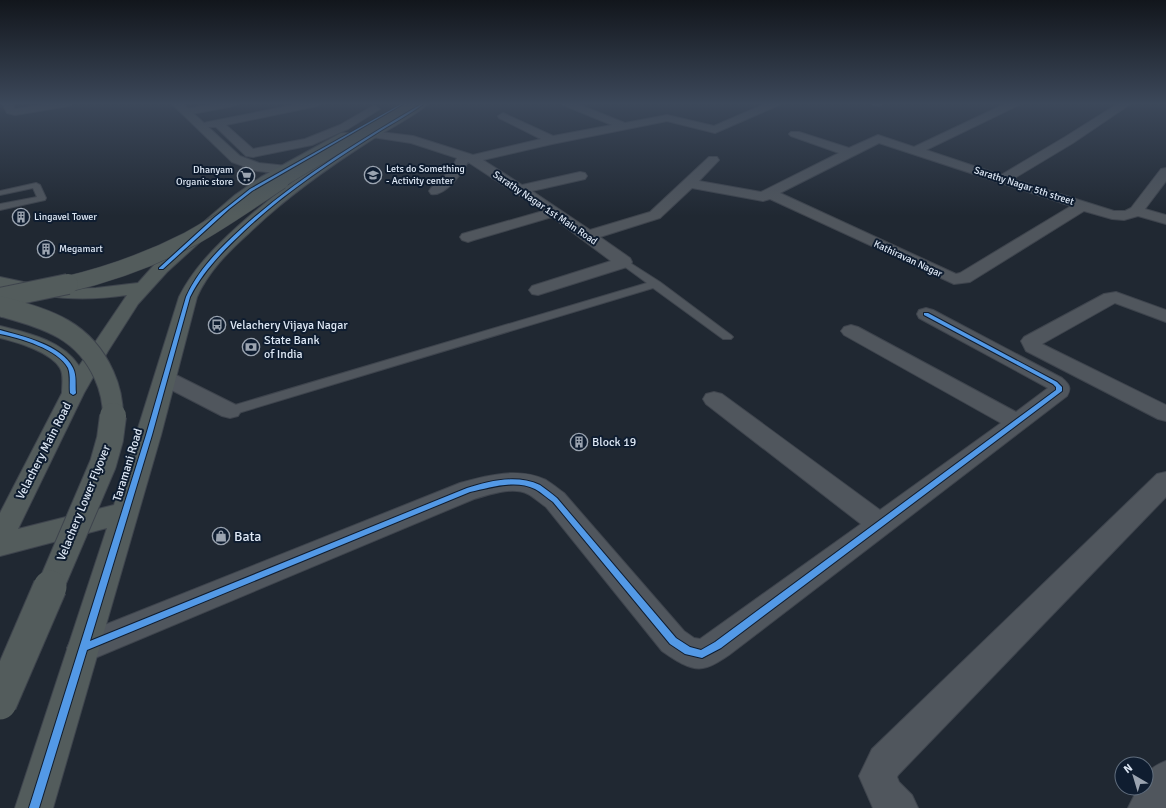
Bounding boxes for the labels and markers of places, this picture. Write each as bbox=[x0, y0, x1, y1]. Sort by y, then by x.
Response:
place label: Lets do Something - Activity center bbox=[386, 163, 465, 187]
place label: Dhanyam Organic store bbox=[176, 164, 233, 188]
school or university icon: Lets do Something - Activity center bbox=[363, 165, 383, 185]
supermarket icon: Dhanyam Organic store bbox=[236, 166, 256, 186]
building icon: Lingavel Tower bbox=[11, 207, 31, 227]
place label: Lingavel Tower bbox=[34, 211, 97, 223]
building icon: Megamart bbox=[36, 239, 56, 259]
place label: Megamart bbox=[59, 243, 103, 255]
bus stop icon: Velachery Vijaya Nagar bbox=[207, 315, 227, 335]
place label: Velachery Vijaya Nagar bbox=[230, 318, 348, 333]
place label: State Bank of India bbox=[264, 333, 319, 362]
bank icon: State Bank of India bbox=[241, 337, 261, 357]
building icon: Block 19 bbox=[569, 432, 589, 452]
place label: Block 19 bbox=[592, 435, 636, 450]
shop icon: Bata bbox=[211, 526, 231, 546]
place label: Bata bbox=[234, 528, 261, 545]

